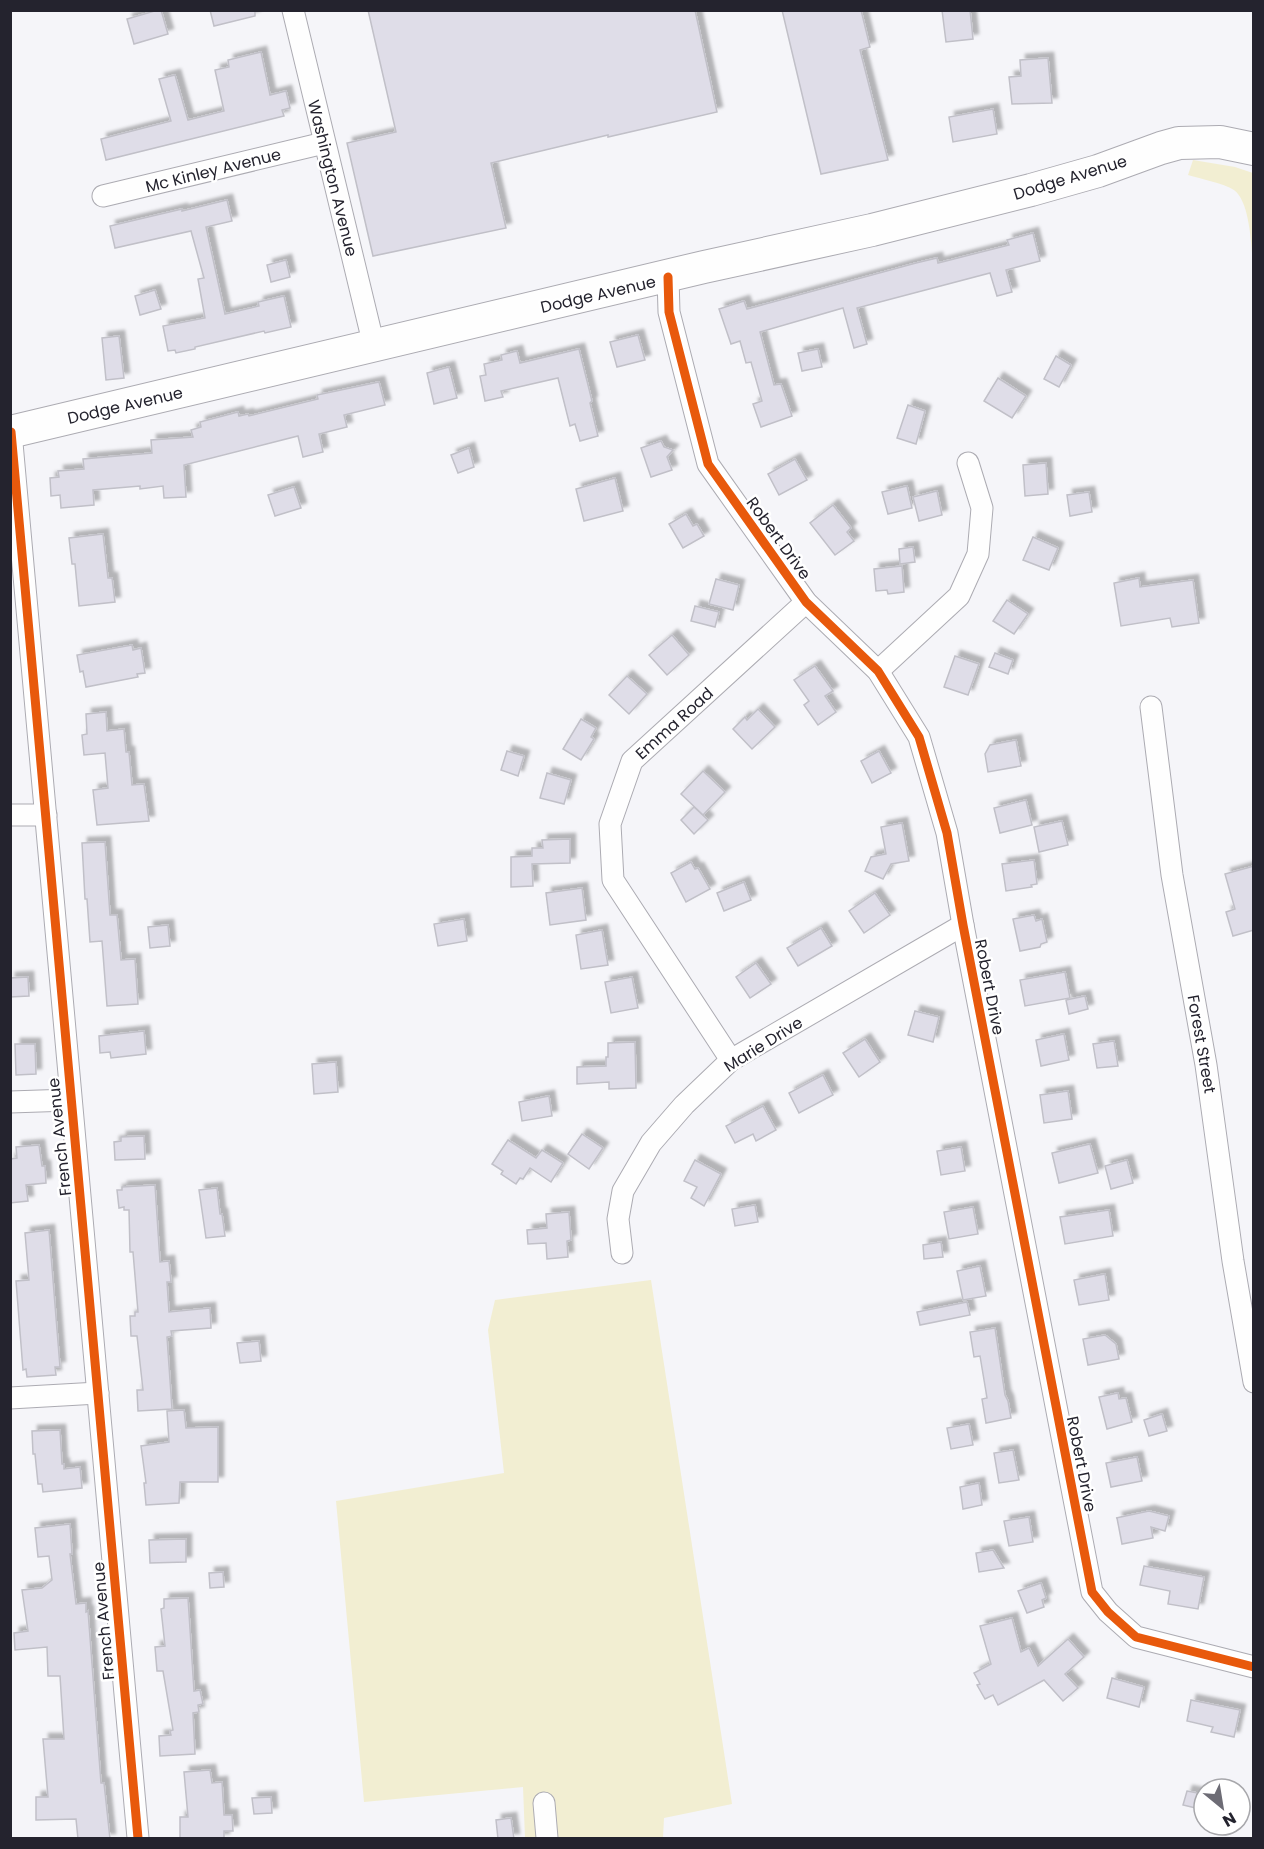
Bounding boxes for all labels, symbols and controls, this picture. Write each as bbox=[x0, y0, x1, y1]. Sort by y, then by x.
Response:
street label: Washington Avenue bbox=[302, 97, 363, 259]
street label: Mc Kinley Avenue bbox=[143, 143, 283, 198]
street label: Dodge Avenue bbox=[1011, 149, 1130, 206]
street label: Dodge Avenue bbox=[538, 270, 658, 319]
street label: Dodge Avenue bbox=[65, 381, 185, 430]
street label: Robert Drive bbox=[741, 492, 816, 584]
street label: Emma Road bbox=[630, 682, 718, 765]
street label: Robert Drive bbox=[969, 937, 1010, 1037]
street label: Forest Street bbox=[1182, 993, 1222, 1095]
street label: Marie Drive bbox=[720, 1011, 807, 1078]
street label: French Avenue bbox=[42, 1077, 77, 1197]
street label: Robert Drive bbox=[1061, 1414, 1102, 1514]
street label: French Avenue bbox=[87, 1561, 120, 1681]
north arrow bbox=[1192, 1777, 1252, 1837]
text: N bbox=[1218, 1807, 1240, 1833]

